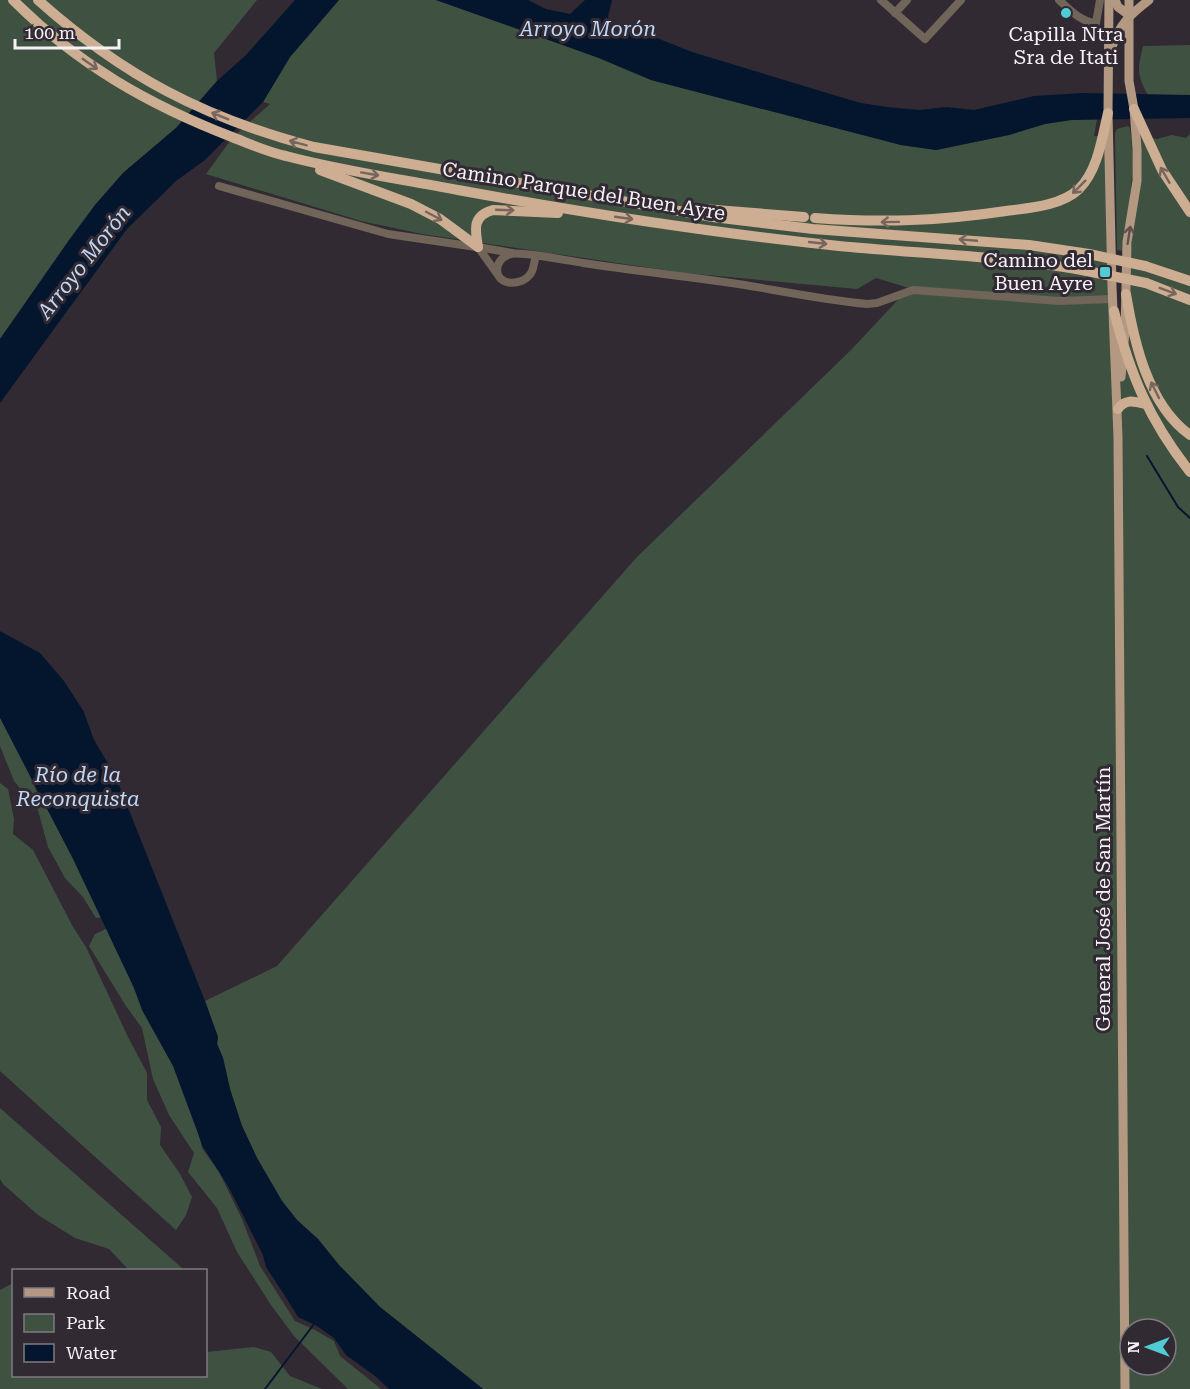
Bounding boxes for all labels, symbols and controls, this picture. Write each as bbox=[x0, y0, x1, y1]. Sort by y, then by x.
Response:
marker: Capilla Ntra Sra de Itati bbox=[1059, 6, 1073, 20]
scale bar bbox=[15, 12, 118, 50]
water label: Arroyo Morón bbox=[518, 17, 656, 41]
text: 100 m bbox=[24, 22, 75, 43]
place label: Capilla Ntra Sra de Itati bbox=[1008, 22, 1124, 69]
one-way arrow bbox=[82, 58, 98, 70]
one-way arrow bbox=[211, 110, 229, 121]
one-way arrow bbox=[289, 136, 308, 148]
street label: Camino Parque del Buen Ayre bbox=[441, 157, 727, 225]
one-way arrow bbox=[1159, 167, 1171, 184]
one-way arrow bbox=[360, 169, 379, 180]
one-way arrow bbox=[1071, 180, 1086, 194]
water label: Arroyo Morón bbox=[31, 201, 136, 325]
one-way arrow bbox=[495, 205, 515, 216]
one-way arrow bbox=[425, 210, 442, 222]
one-way arrow bbox=[614, 212, 634, 223]
one-way arrow bbox=[881, 216, 901, 228]
one-way arrow bbox=[1123, 226, 1134, 246]
one-way arrow bbox=[959, 234, 979, 245]
one-way arrow bbox=[807, 238, 827, 249]
place label: Camino del Buen Ayre bbox=[983, 248, 1093, 295]
marker: Camino del Buen Ayre bbox=[1098, 265, 1112, 279]
one-way arrow bbox=[1158, 286, 1177, 297]
one-way arrow bbox=[1148, 381, 1160, 399]
water label: Río de la Reconquista bbox=[15, 763, 140, 811]
street label: General José de San Martín bbox=[1091, 766, 1115, 1031]
legend bbox=[12, 1269, 207, 1377]
text: Road bbox=[66, 1282, 111, 1303]
text: Park bbox=[66, 1312, 106, 1333]
north arrow bbox=[1118, 1317, 1178, 1377]
text: N bbox=[1124, 1341, 1143, 1353]
text: Water bbox=[66, 1342, 117, 1363]

